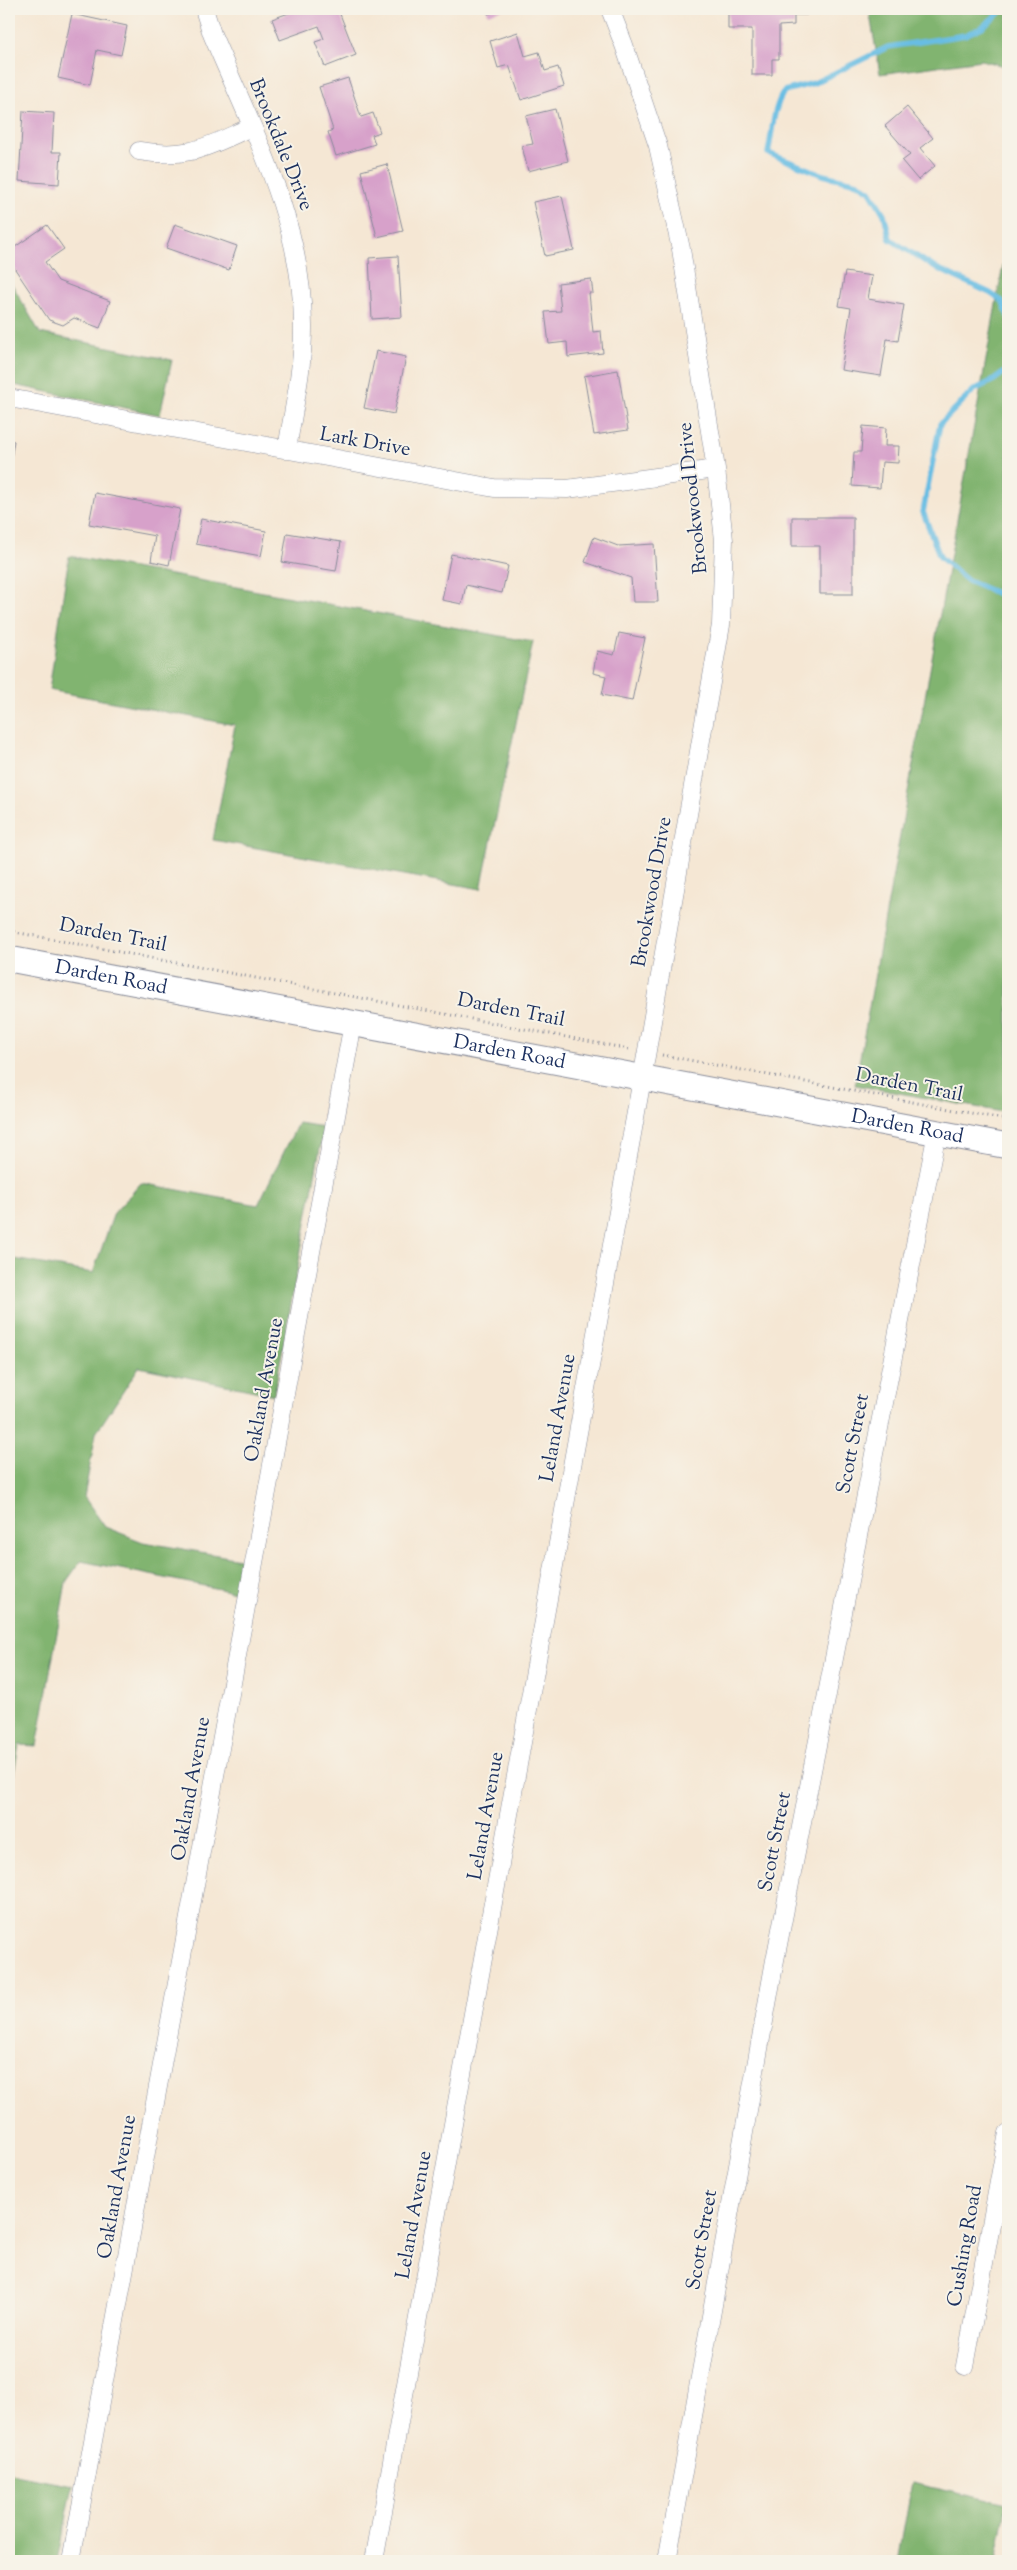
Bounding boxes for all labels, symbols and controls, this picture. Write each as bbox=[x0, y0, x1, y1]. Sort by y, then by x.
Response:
street label: Brookdale Drive bbox=[240, 75, 320, 215]
street label: Lark Drive bbox=[317, 421, 413, 465]
street label: Brookwood Drive bbox=[672, 421, 716, 575]
street label: Brookwood Drive bbox=[625, 814, 681, 970]
street label: Darden Trail bbox=[57, 911, 170, 961]
street label: Darden Road bbox=[53, 953, 170, 1003]
street label: Darden Trail bbox=[455, 986, 568, 1036]
street label: Darden Road bbox=[451, 1028, 568, 1077]
street label: Darden Trail bbox=[853, 1061, 966, 1111]
street label: Darden Road bbox=[849, 1102, 966, 1152]
street label: Oakland Avenue bbox=[238, 1316, 292, 1464]
street label: Leland Avenue bbox=[533, 1351, 585, 1485]
street label: Scott Street bbox=[830, 1391, 878, 1497]
street label: Oakland Avenue bbox=[165, 1715, 219, 1863]
street label: Leland Avenue bbox=[461, 1749, 513, 1883]
street label: Scott Street bbox=[752, 1789, 800, 1895]
street label: Oakland Avenue bbox=[91, 2113, 145, 2261]
street label: Leland Avenue bbox=[389, 2148, 441, 2282]
street label: Cushing Road bbox=[941, 2183, 991, 2309]
street label: Scott Street bbox=[680, 2187, 726, 2292]

